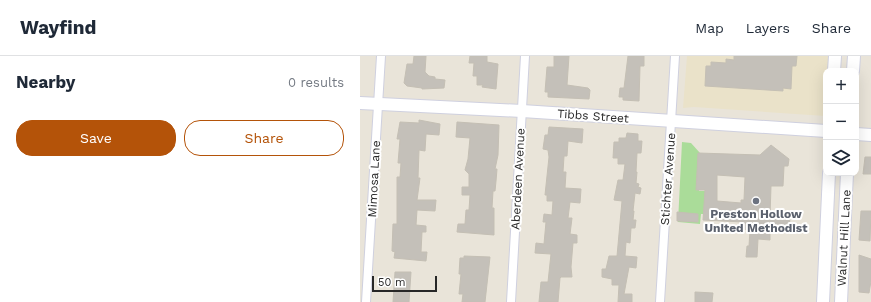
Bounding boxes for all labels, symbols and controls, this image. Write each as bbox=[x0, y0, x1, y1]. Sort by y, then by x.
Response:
text: Wayfind bbox=[20, 16, 96, 39]
text: Map bbox=[695, 20, 724, 36]
text: Layers bbox=[746, 20, 790, 36]
text: Share bbox=[812, 20, 851, 36]
map controls bbox=[823, 68, 859, 176]
button: + bbox=[823, 68, 859, 104]
text: Nearby bbox=[16, 72, 75, 92]
text: 0 results bbox=[288, 75, 344, 90]
button: − bbox=[823, 104, 859, 140]
street label: Tibbs Street bbox=[557, 107, 629, 125]
button: Save bbox=[16, 120, 176, 156]
button: Share bbox=[184, 120, 344, 156]
street label: Aberdeen Avenue bbox=[508, 128, 528, 230]
street label: Stichter Avenue bbox=[658, 132, 678, 226]
street label: Mimosa Lane bbox=[365, 140, 383, 218]
button: layers bbox=[823, 140, 859, 176]
street label: Walnut Hill Lane bbox=[834, 189, 854, 287]
marker: Preston Hollow United Methodist bbox=[751, 196, 761, 206]
place label: Preston Hollow United Methodist bbox=[704, 207, 808, 235]
scale bar bbox=[372, 274, 437, 293]
text: 50 m bbox=[378, 276, 405, 289]

